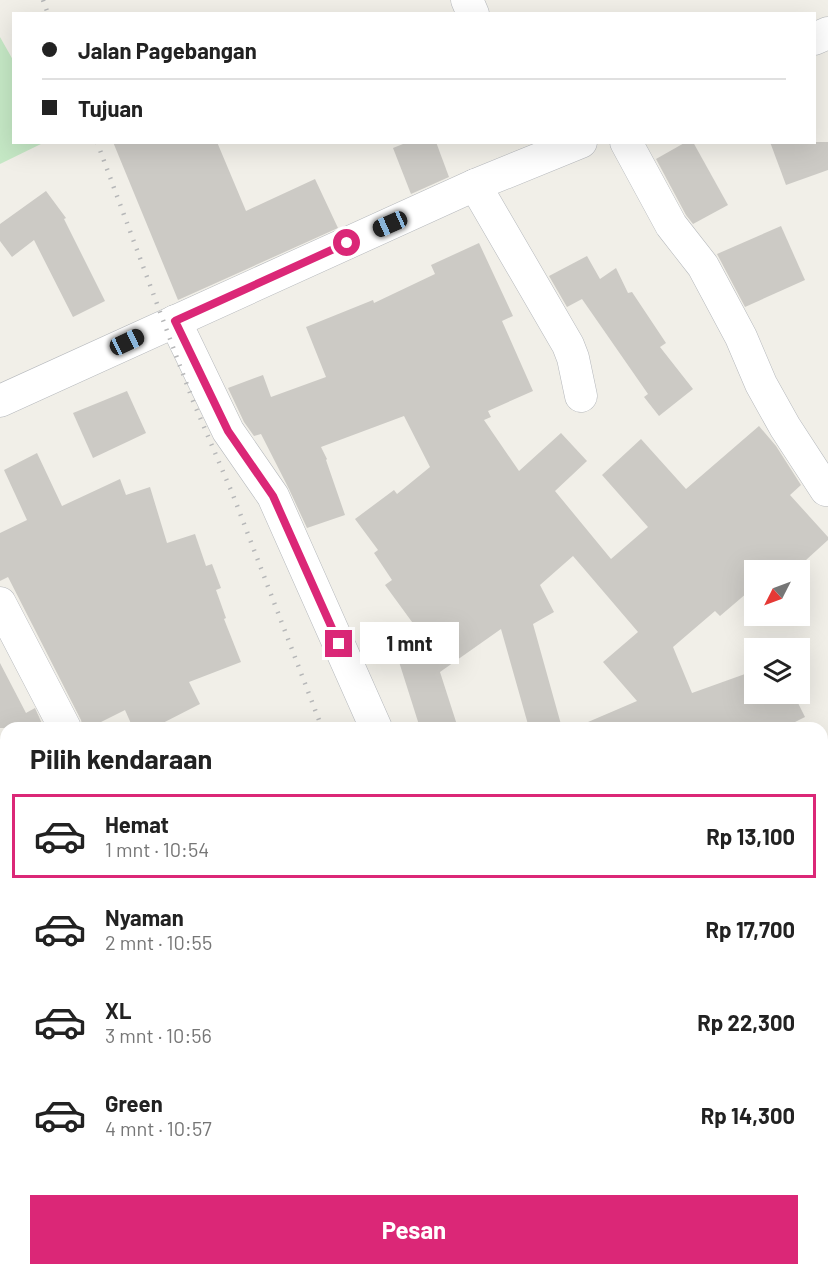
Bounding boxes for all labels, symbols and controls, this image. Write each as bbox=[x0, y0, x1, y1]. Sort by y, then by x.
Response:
text: Jalan Pagebangan bbox=[78, 37, 257, 63]
text: Tujuan bbox=[78, 95, 143, 121]
car bbox=[370, 208, 410, 240]
route start bbox=[333, 229, 360, 256]
car bbox=[107, 326, 147, 358]
north arrow bbox=[744, 560, 810, 626]
map controls bbox=[744, 560, 810, 704]
callout: 1 mnt bbox=[360, 623, 459, 665]
route end bbox=[325, 630, 352, 657]
text: 1 mnt bbox=[386, 631, 433, 655]
button: layers bbox=[744, 638, 810, 704]
text: Pilih kendaraan bbox=[30, 742, 212, 774]
icon: car bbox=[33, 809, 87, 863]
text: Hemat bbox=[105, 811, 169, 837]
text: Rp 13,100 bbox=[706, 823, 795, 849]
text: 1 mnt · 10:54 bbox=[105, 837, 209, 861]
icon: car bbox=[33, 902, 87, 956]
text: Nyaman bbox=[105, 904, 184, 930]
text: Rp 17,700 bbox=[706, 916, 795, 942]
text: 2 mnt · 10:55 bbox=[105, 930, 212, 954]
icon: car bbox=[33, 995, 87, 1049]
text: XL bbox=[105, 997, 131, 1023]
text: Rp 22,300 bbox=[697, 1009, 795, 1035]
text: 3 mnt · 10:56 bbox=[105, 1023, 212, 1047]
icon: car bbox=[33, 1088, 87, 1142]
text: Green bbox=[105, 1090, 163, 1116]
text: Rp 14,300 bbox=[701, 1102, 795, 1128]
text: 4 mnt · 10:57 bbox=[105, 1116, 212, 1140]
button: Pesan bbox=[30, 1195, 798, 1264]

